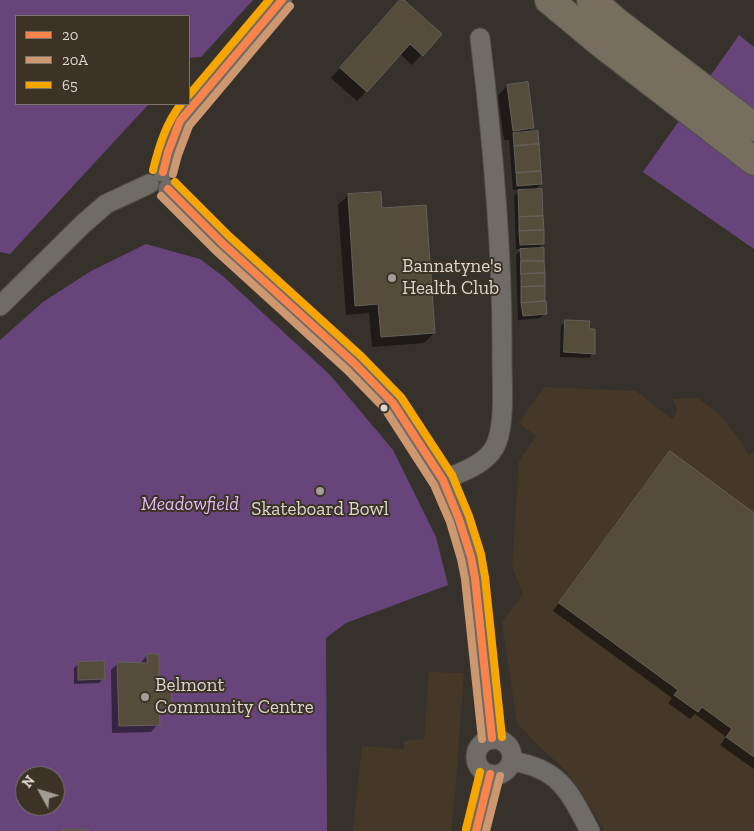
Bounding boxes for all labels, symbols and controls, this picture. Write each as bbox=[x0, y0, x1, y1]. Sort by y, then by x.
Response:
legend bbox=[15, 15, 190, 105]
text: 20 bbox=[62, 26, 78, 44]
text: 20A bbox=[62, 51, 88, 69]
text: 65 bbox=[62, 76, 78, 94]
place label: Bannatyne's Health Club bbox=[402, 256, 502, 300]
marker: Bannatyne's Health Club bbox=[386, 272, 398, 284]
unlabelled marker bbox=[379, 403, 389, 413]
marker: Skateboard Bowl bbox=[314, 485, 326, 497]
park label: Meadowfield bbox=[141, 494, 239, 516]
place label: Skateboard Bowl bbox=[251, 499, 389, 521]
place label: Belmont Community Centre bbox=[155, 675, 314, 719]
marker: Belmont Community Centre bbox=[139, 691, 151, 703]
north arrow bbox=[15, 766, 65, 816]
text: N bbox=[19, 772, 39, 791]

